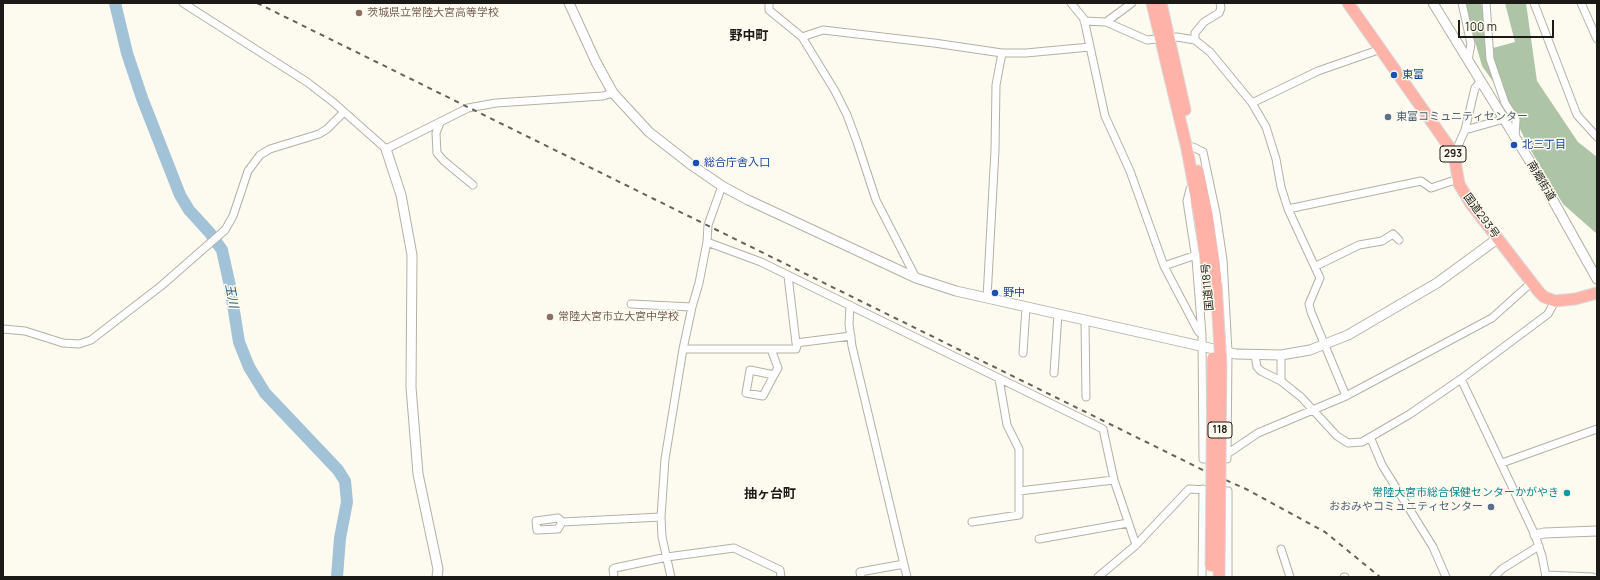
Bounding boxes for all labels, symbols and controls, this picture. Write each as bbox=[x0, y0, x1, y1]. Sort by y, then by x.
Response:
place label: 茨城県立常陸大宮高等学校 bbox=[367, 6, 499, 20]
marker: 茨城県立常陸大宮高等学校 bbox=[354, 8, 364, 18]
scale bar bbox=[1460, 12, 1556, 38]
text: 100 m bbox=[1465, 18, 1497, 35]
district label: 野中町 bbox=[730, 28, 768, 44]
place label: 東富 bbox=[1402, 68, 1424, 82]
marker: 東富 bbox=[1389, 70, 1399, 80]
place label: 東富コミュニティセンター bbox=[1396, 110, 1528, 124]
marker: 東富コミュニティセンター bbox=[1383, 112, 1393, 122]
place label: 北三丁目 bbox=[1522, 138, 1566, 152]
marker: 北三丁目 bbox=[1509, 140, 1519, 150]
road number: 293 bbox=[1440, 146, 1466, 162]
place label: 総合庁舎入口 bbox=[704, 156, 770, 170]
marker: 総合庁舎入口 bbox=[691, 158, 701, 168]
street label: 南郷街道 bbox=[1524, 159, 1558, 203]
street label: 国道293号 bbox=[1460, 191, 1502, 241]
street label: 国道118号 bbox=[1199, 263, 1217, 311]
water label: 玉川 bbox=[222, 283, 240, 309]
place label: 野中 bbox=[1003, 286, 1025, 300]
marker: 野中 bbox=[990, 288, 1000, 298]
place label: 常陸大宮市立大宮中学校 bbox=[558, 310, 679, 324]
marker: 常陸大宮市立大宮中学校 bbox=[545, 312, 555, 322]
road number: 118 bbox=[1208, 422, 1232, 438]
district label: 抽ヶ台町 bbox=[744, 486, 796, 502]
place label: 常陸大宮市総合保健センターかがやき bbox=[1372, 486, 1559, 500]
marker: 常陸大宮市総合保健センターかがやき bbox=[1562, 488, 1572, 498]
place label: おおみやコミュニティセンター bbox=[1329, 500, 1483, 514]
marker: おおみやコミュニティセンター bbox=[1486, 502, 1496, 512]

